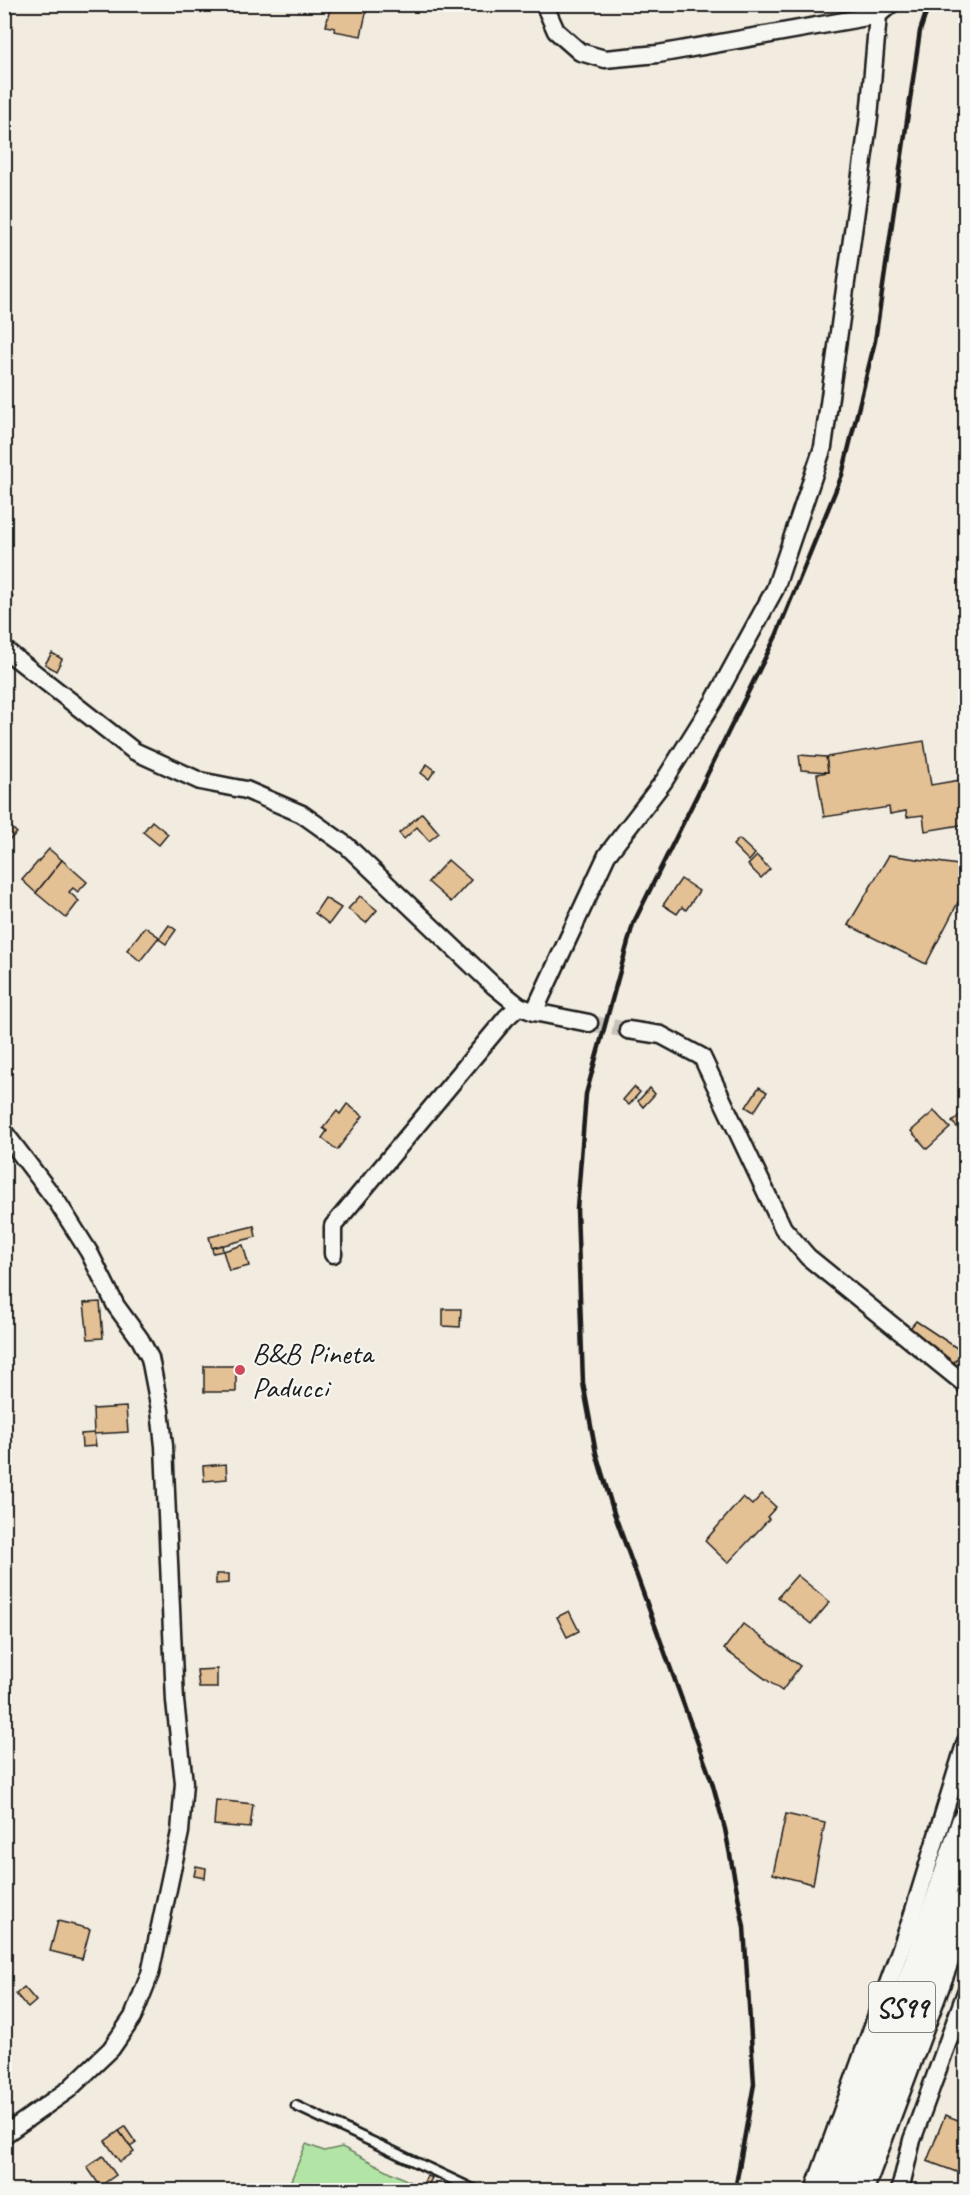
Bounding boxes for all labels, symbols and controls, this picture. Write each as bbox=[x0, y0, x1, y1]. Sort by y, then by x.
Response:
place label: B&B Pineta Paducci bbox=[252, 1334, 375, 1406]
marker: B&B Pineta Paducci bbox=[233, 1363, 247, 1377]
road number: SS99 bbox=[869, 1982, 935, 2032]

